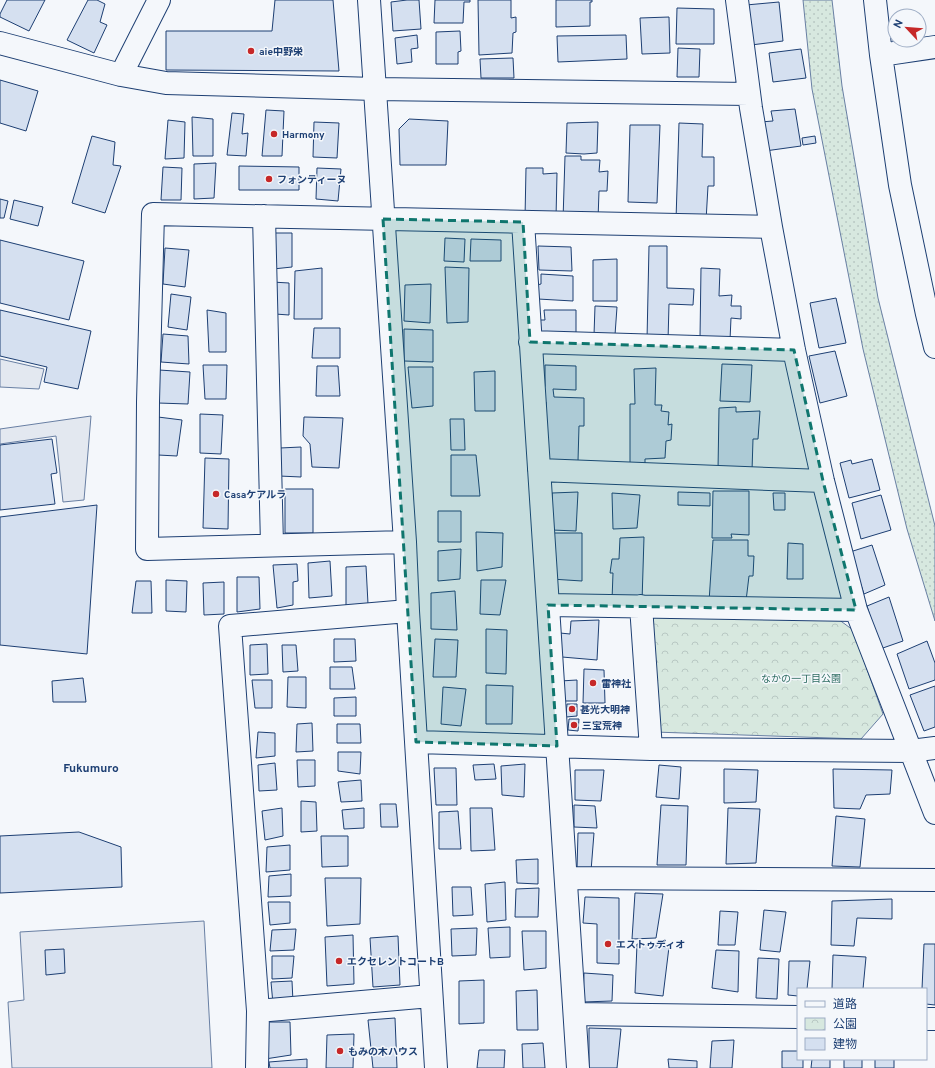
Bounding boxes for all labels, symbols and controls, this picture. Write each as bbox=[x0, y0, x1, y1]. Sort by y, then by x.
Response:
north arrow bbox=[887, 8, 927, 48]
text: N bbox=[891, 17, 907, 31]
marker: aie中野栄 bbox=[246, 46, 256, 56]
place label: aie中野栄 bbox=[259, 46, 303, 59]
marker: Harmony bbox=[269, 129, 279, 139]
place label: Harmony bbox=[282, 129, 325, 142]
marker: フォンティーヌ bbox=[264, 174, 274, 184]
place label: フォンティーヌ bbox=[277, 174, 346, 187]
marker: Casaケアルラ bbox=[211, 489, 221, 499]
place label: Casaケアルラ bbox=[224, 489, 286, 502]
park label: なかの一丁目公園 bbox=[761, 673, 841, 686]
marker: 雷神社 bbox=[588, 678, 598, 688]
place label: 雷神社 bbox=[601, 678, 632, 691]
marker: 甚光大明神 bbox=[567, 704, 577, 714]
place label: 甚光大明神 bbox=[580, 704, 630, 717]
marker: 三宝荒神 bbox=[569, 720, 579, 730]
place label: 三宝荒神 bbox=[582, 720, 622, 733]
district label: Fukumuro bbox=[63, 761, 119, 777]
marker: エストゥディオ bbox=[603, 939, 613, 949]
place label: エストゥディオ bbox=[616, 939, 685, 952]
marker: エクセレントコートB bbox=[334, 956, 344, 966]
place label: エクセレントコートB bbox=[347, 956, 444, 969]
legend bbox=[797, 988, 927, 1060]
text: 道路 bbox=[833, 997, 857, 1013]
text: 公園 bbox=[833, 1017, 857, 1033]
text: 建物 bbox=[833, 1037, 857, 1053]
marker: もみの木ハウス bbox=[335, 1046, 345, 1056]
place label: もみの木ハウス bbox=[348, 1046, 418, 1059]

